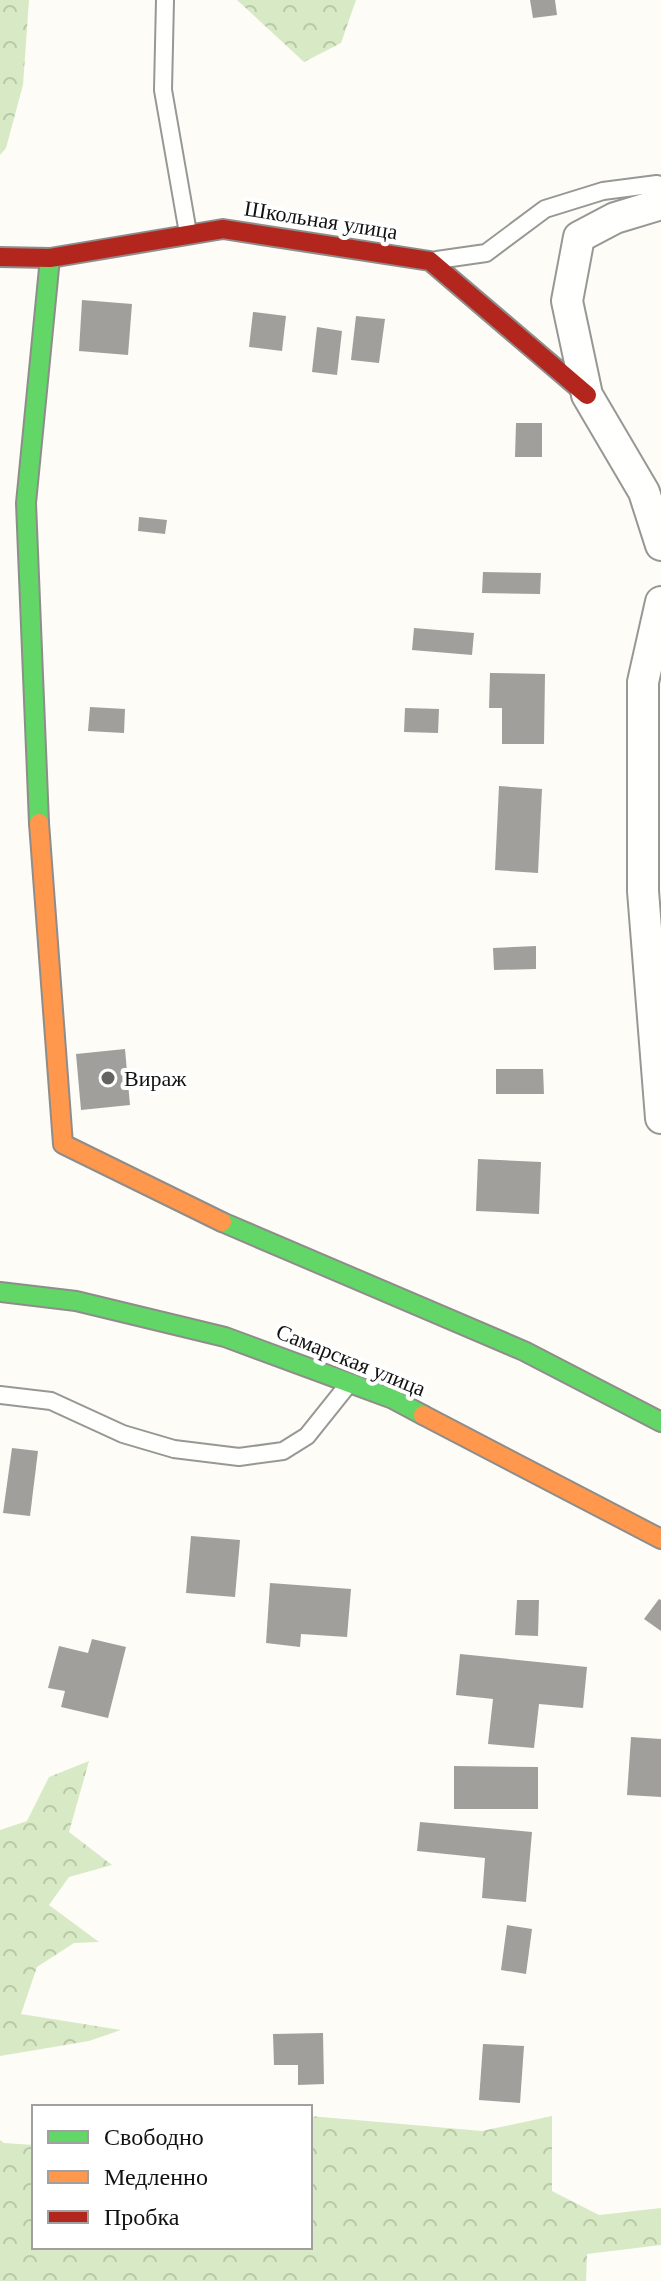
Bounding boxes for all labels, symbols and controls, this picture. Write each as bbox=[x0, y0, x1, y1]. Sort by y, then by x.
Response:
street label: Школьная улица bbox=[243, 196, 400, 245]
place label: Вираж bbox=[124, 1066, 187, 1091]
marker: Вираж bbox=[99, 1069, 117, 1087]
street label: Самарская улица bbox=[273, 1319, 430, 1401]
legend bbox=[32, 2105, 312, 2249]
text: Свободно bbox=[104, 2124, 204, 2150]
text: Медленно bbox=[104, 2164, 208, 2190]
text: Пробка bbox=[104, 2204, 180, 2230]

